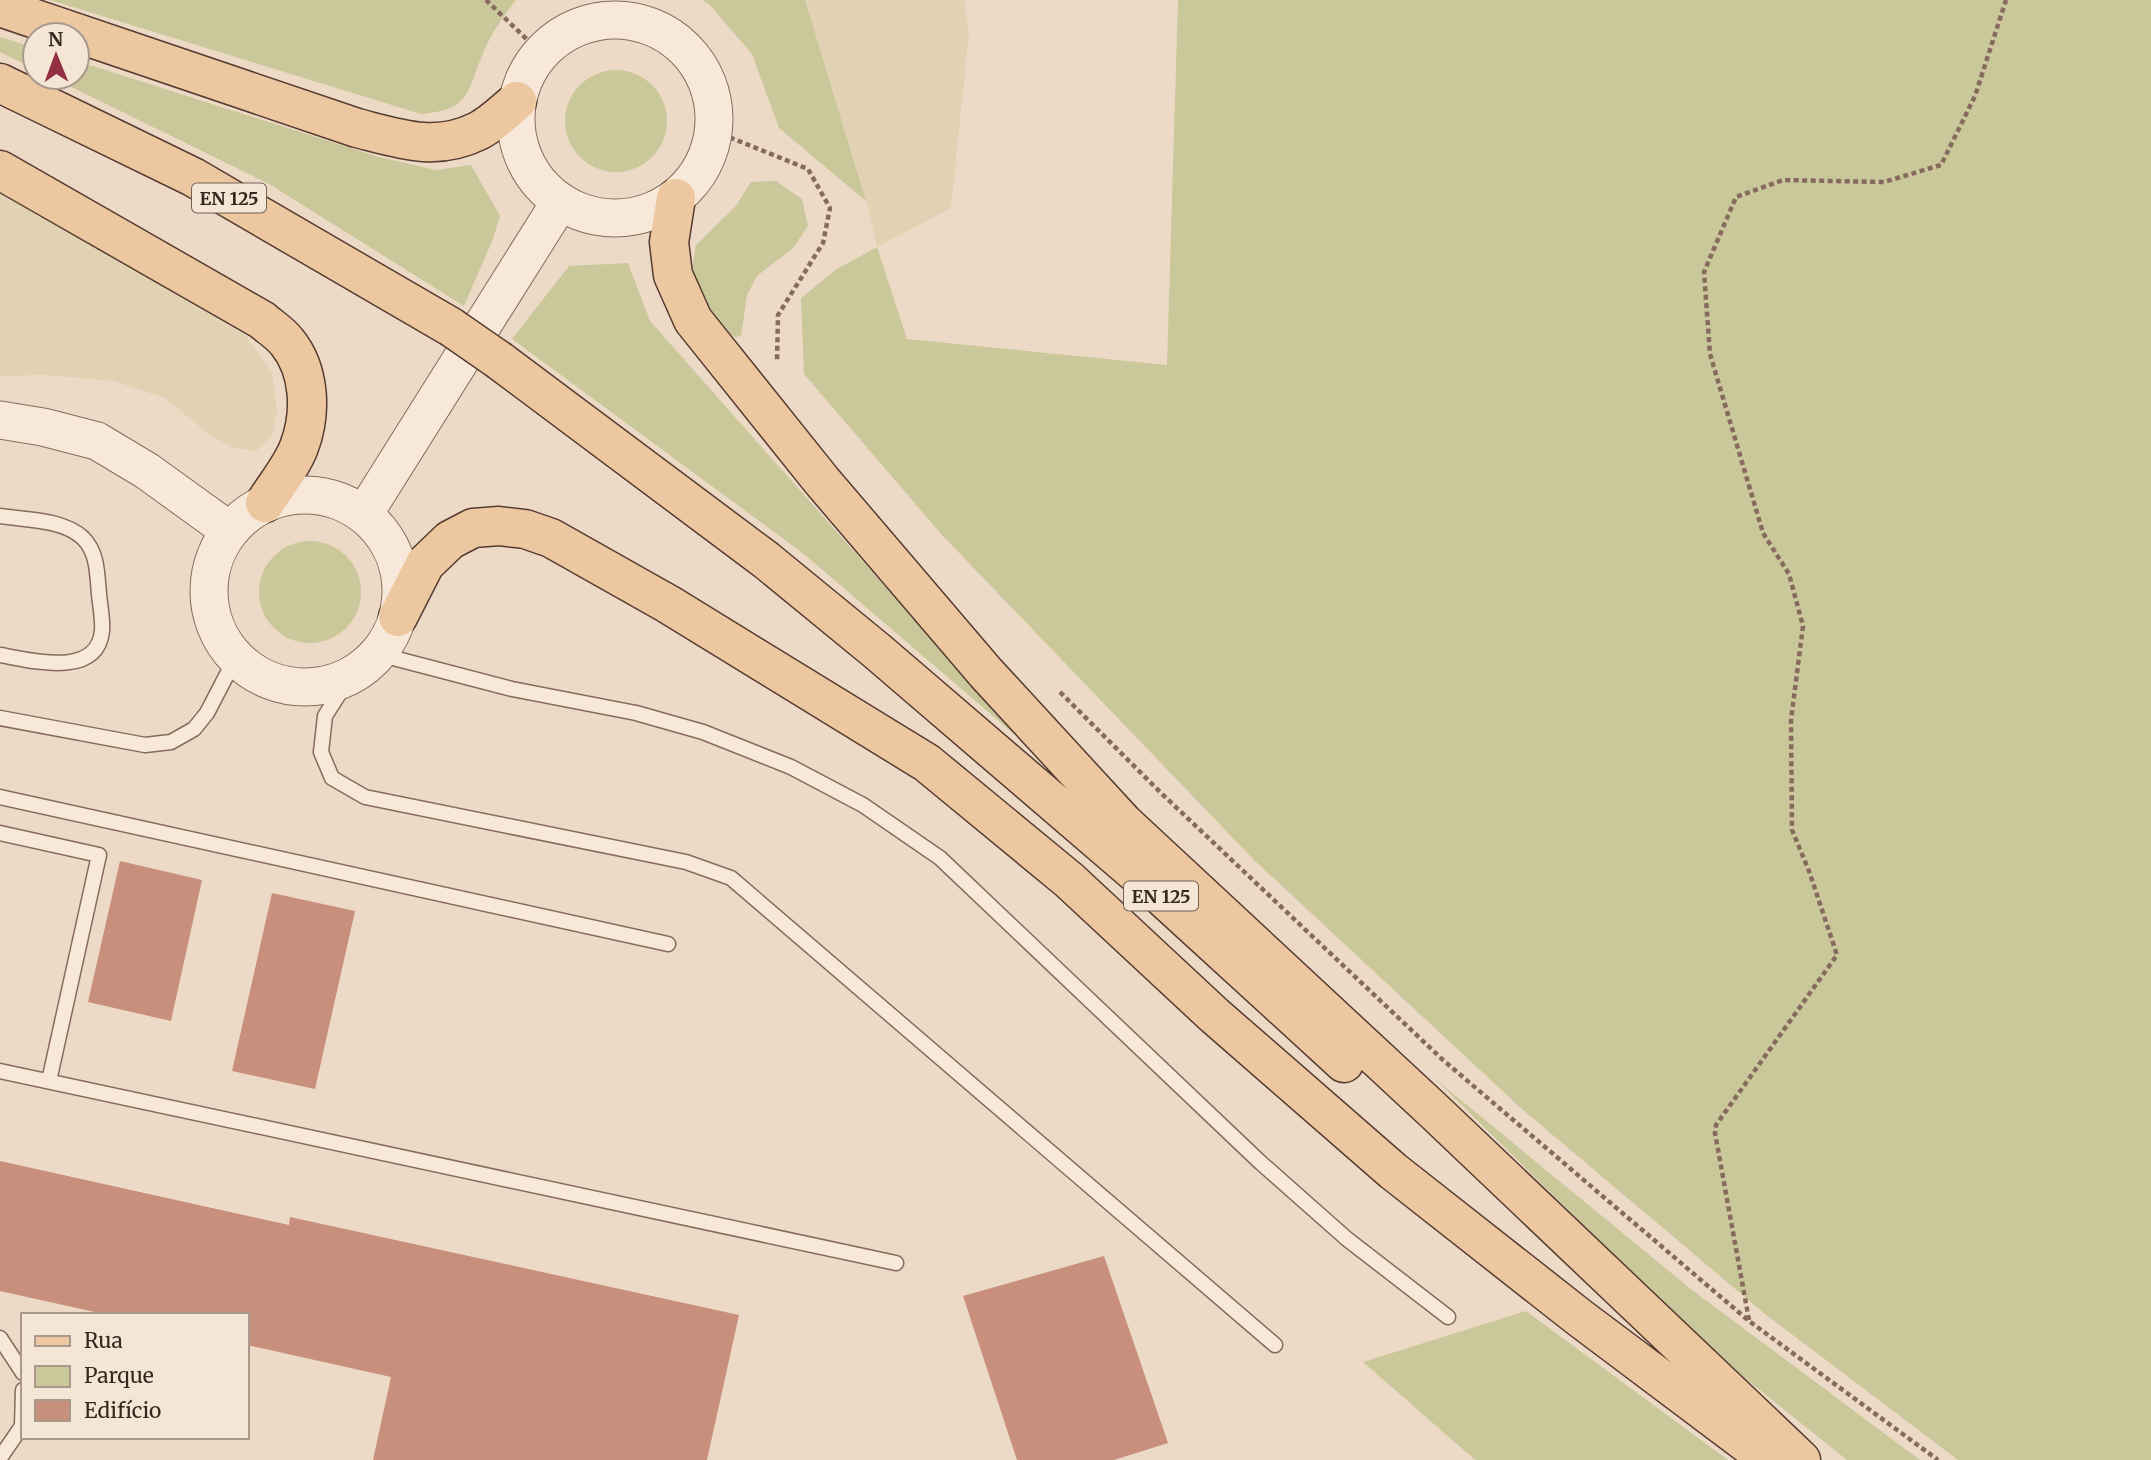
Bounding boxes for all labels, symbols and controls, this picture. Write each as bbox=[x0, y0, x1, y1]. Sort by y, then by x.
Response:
north arrow bbox=[21, 21, 91, 91]
text: N bbox=[48, 27, 63, 51]
road number: EN 125 bbox=[192, 183, 266, 212]
road number: EN 125 bbox=[1124, 882, 1198, 911]
legend bbox=[21, 1313, 248, 1439]
text: Rua bbox=[84, 1327, 123, 1354]
text: Parque bbox=[84, 1362, 154, 1389]
text: Edifício bbox=[84, 1397, 161, 1424]

